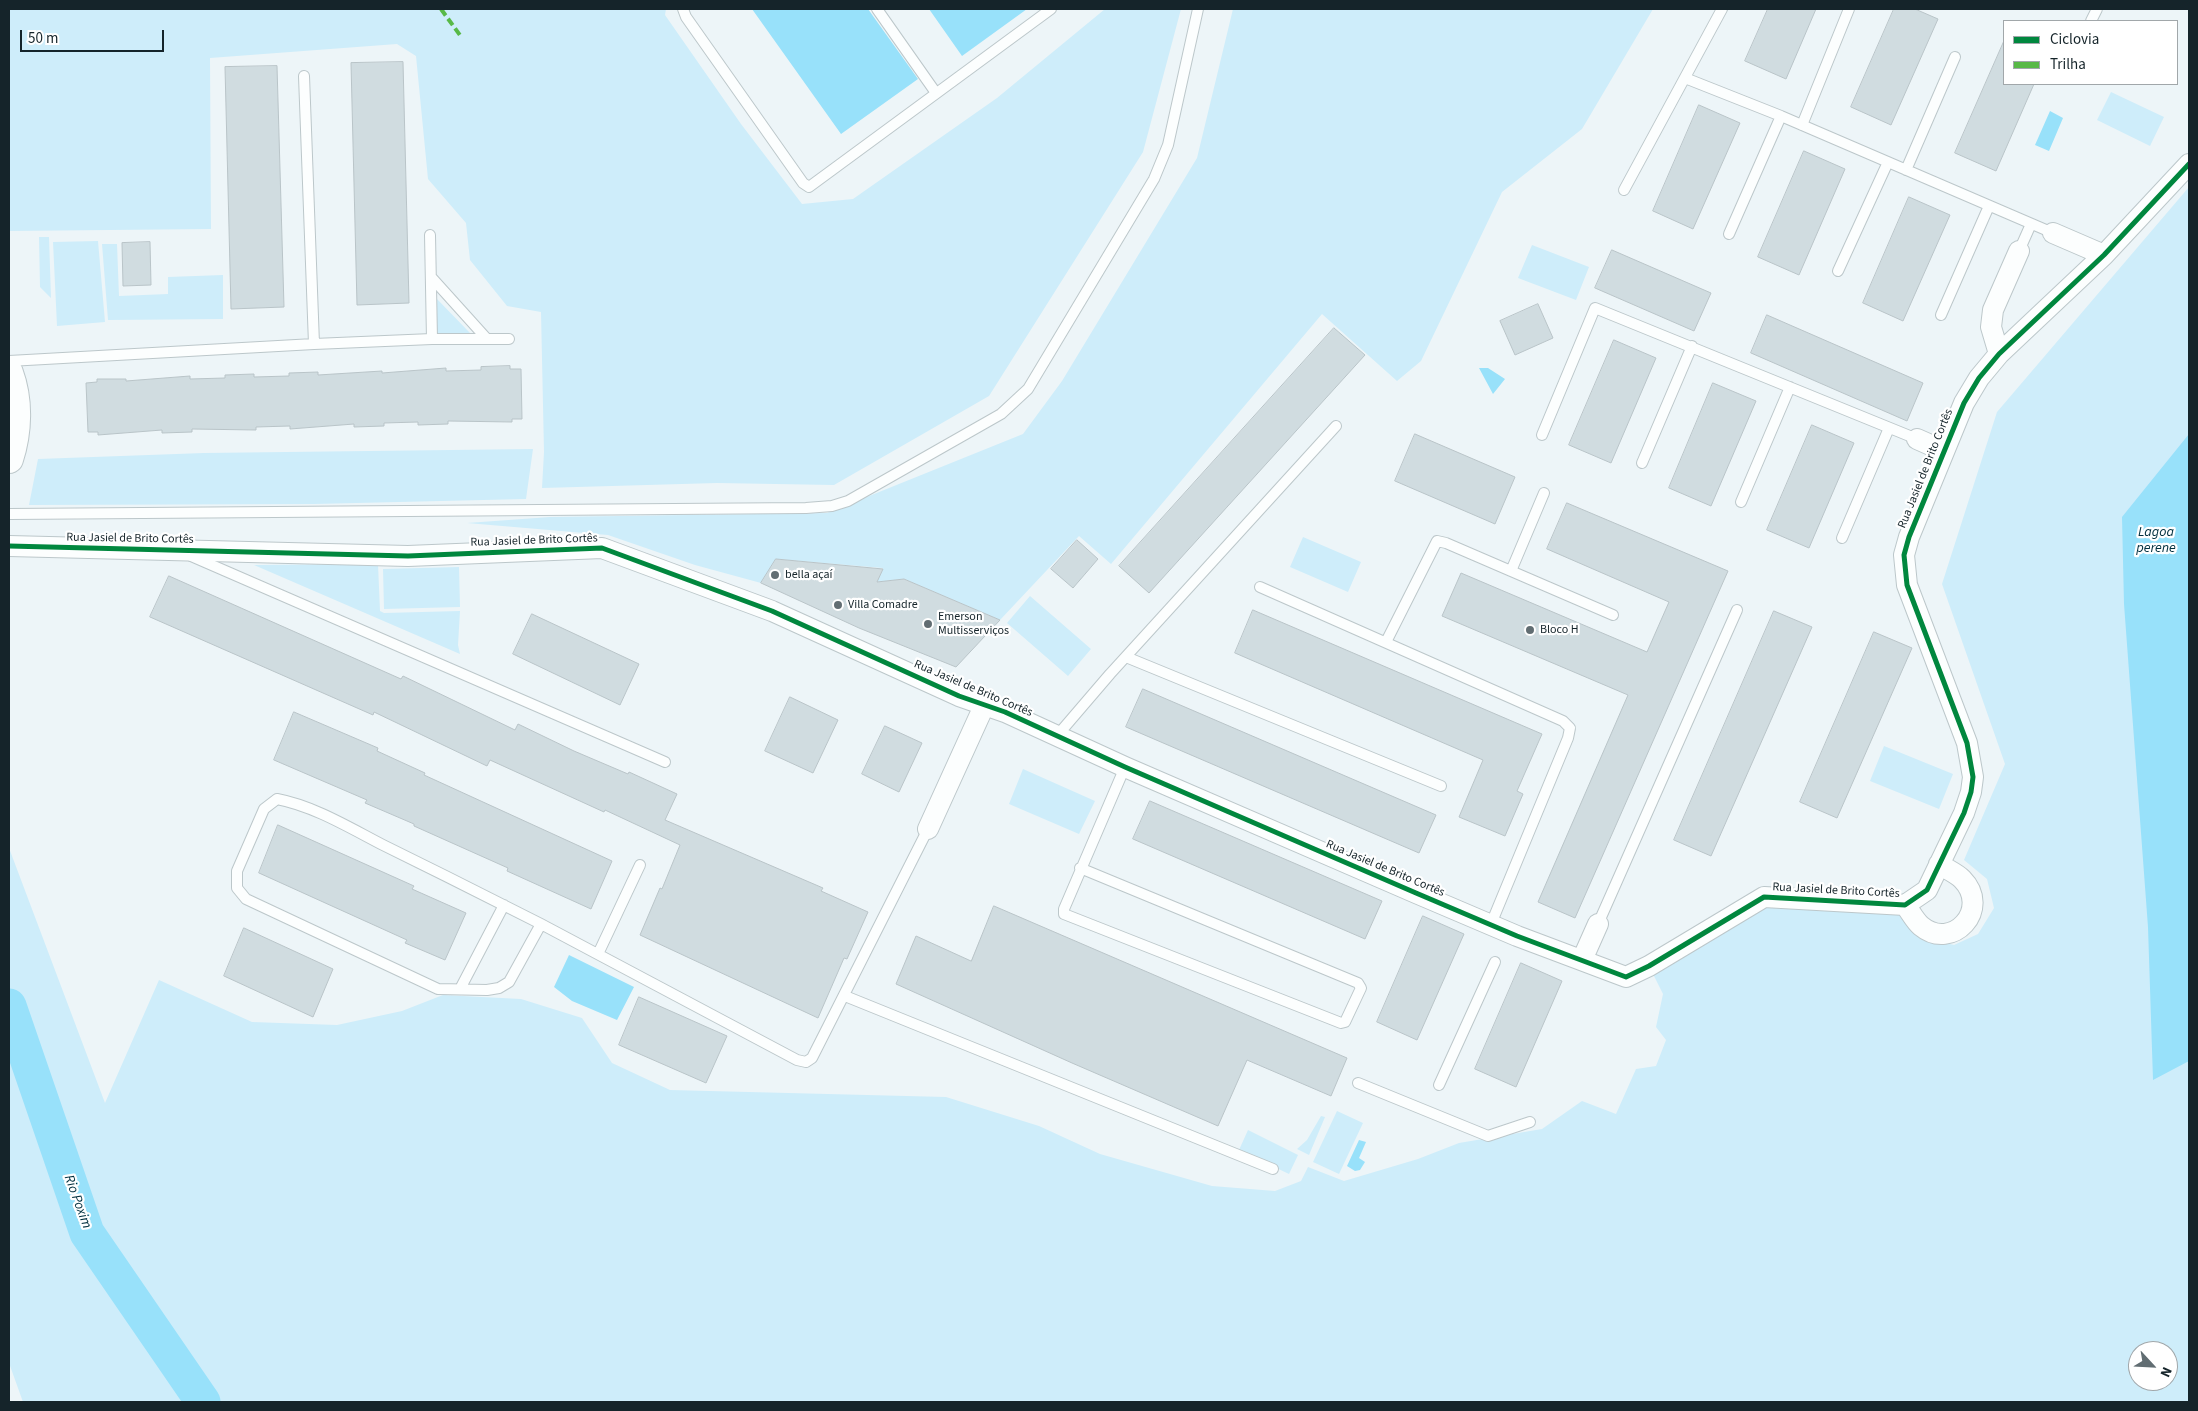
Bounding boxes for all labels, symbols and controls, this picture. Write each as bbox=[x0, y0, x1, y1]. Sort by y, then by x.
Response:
scale bar bbox=[22, 20, 166, 52]
legend bbox=[2003, 20, 2178, 85]
text: 50 m bbox=[28, 28, 58, 49]
text: Ciclovia bbox=[2050, 29, 2099, 50]
text: Trilha bbox=[2050, 54, 2086, 75]
street label: Rua Jasiel de Brito Cortês bbox=[1895, 407, 1957, 531]
water label: Lagoa perene bbox=[2136, 525, 2176, 558]
street label: Rua Jasiel de Brito Cortês bbox=[66, 531, 194, 547]
street label: Rua Jasiel de Brito Cortês bbox=[470, 532, 598, 550]
place label: bella açaí bbox=[785, 568, 833, 582]
marker: bella açaí bbox=[769, 569, 781, 581]
place label: Villa Comadre bbox=[848, 598, 918, 612]
marker: Villa Comadre bbox=[832, 599, 844, 611]
place label: Emerson Multisserviços bbox=[938, 610, 1009, 638]
marker: Emerson Multisserviços bbox=[922, 618, 934, 630]
place label: Bloco H bbox=[1540, 623, 1579, 637]
marker: Bloco H bbox=[1524, 624, 1536, 636]
street label: Rua Jasiel de Brito Cortês bbox=[912, 657, 1034, 721]
street label: Rua Jasiel de Brito Cortês bbox=[1324, 837, 1446, 901]
street label: Rua Jasiel de Brito Cortês bbox=[1772, 880, 1900, 902]
water label: Rio Poxim bbox=[60, 1173, 94, 1231]
north arrow bbox=[2128, 1341, 2178, 1391]
text: N bbox=[2155, 1363, 2177, 1380]

